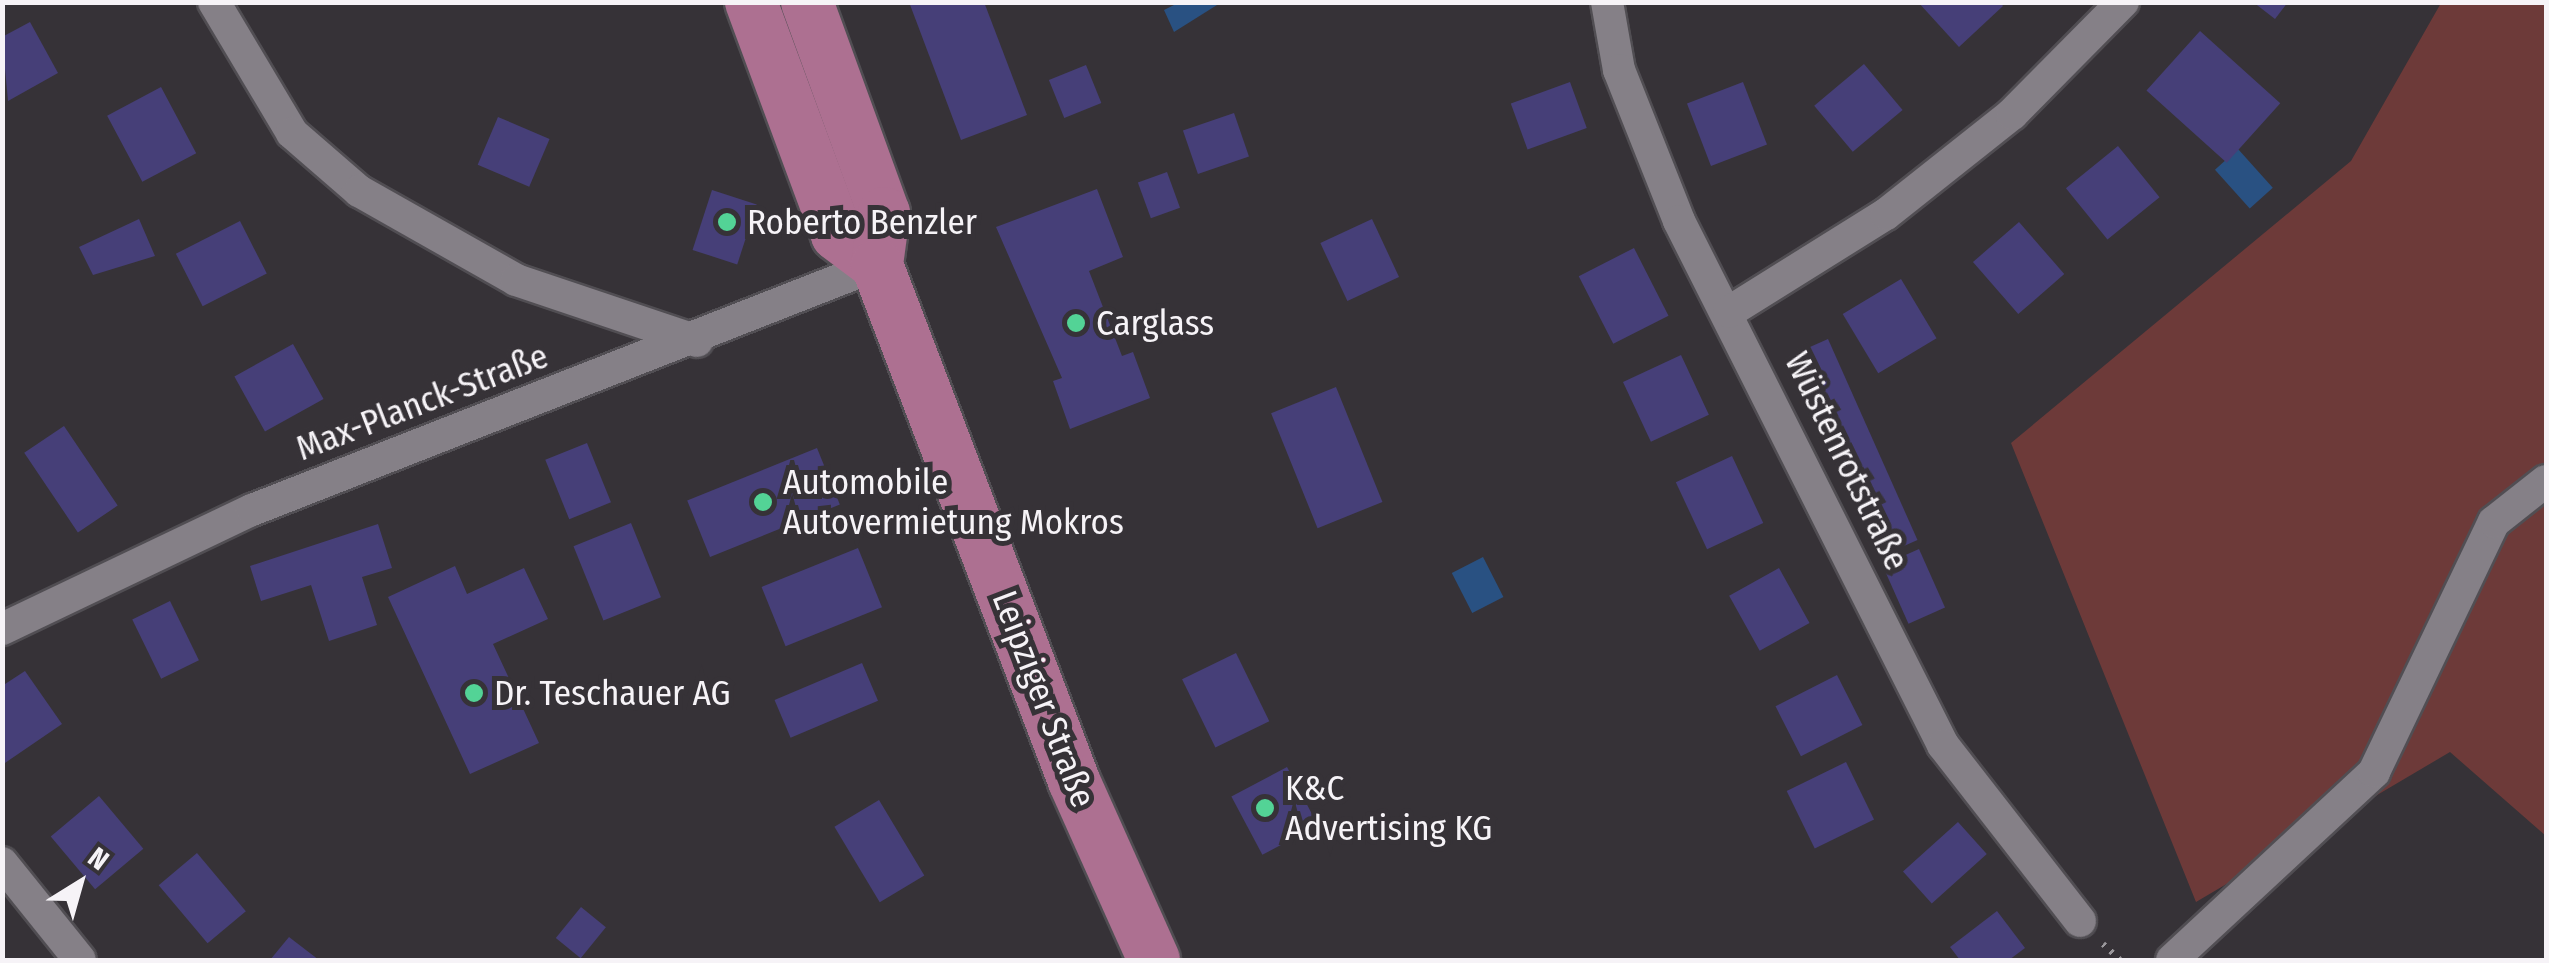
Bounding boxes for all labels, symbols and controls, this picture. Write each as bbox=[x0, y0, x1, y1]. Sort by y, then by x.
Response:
place label: Roberto Benzler bbox=[747, 201, 977, 243]
marker: Roberto Benzler bbox=[716, 211, 738, 233]
place label: Carglass bbox=[1096, 302, 1214, 344]
marker: Carglass bbox=[1065, 312, 1087, 334]
street label: Max-Planck-Straße bbox=[290, 335, 554, 469]
street label: Wüstenrotstraße bbox=[1776, 345, 1918, 577]
place label: Automobile Autovermietung Mokros bbox=[783, 461, 1124, 543]
marker: Automobile Autovermietung Mokros bbox=[752, 491, 774, 513]
street label: Leipziger Straße bbox=[983, 585, 1105, 813]
place label: Dr. Teschauer AG bbox=[494, 672, 731, 714]
marker: Dr. Teschauer AG bbox=[463, 682, 485, 704]
place label: K&C Advertising KG bbox=[1285, 767, 1492, 849]
marker: K&C Advertising KG bbox=[1254, 797, 1276, 819]
north arrow bbox=[30, 833, 130, 933]
text: N bbox=[82, 840, 115, 877]

